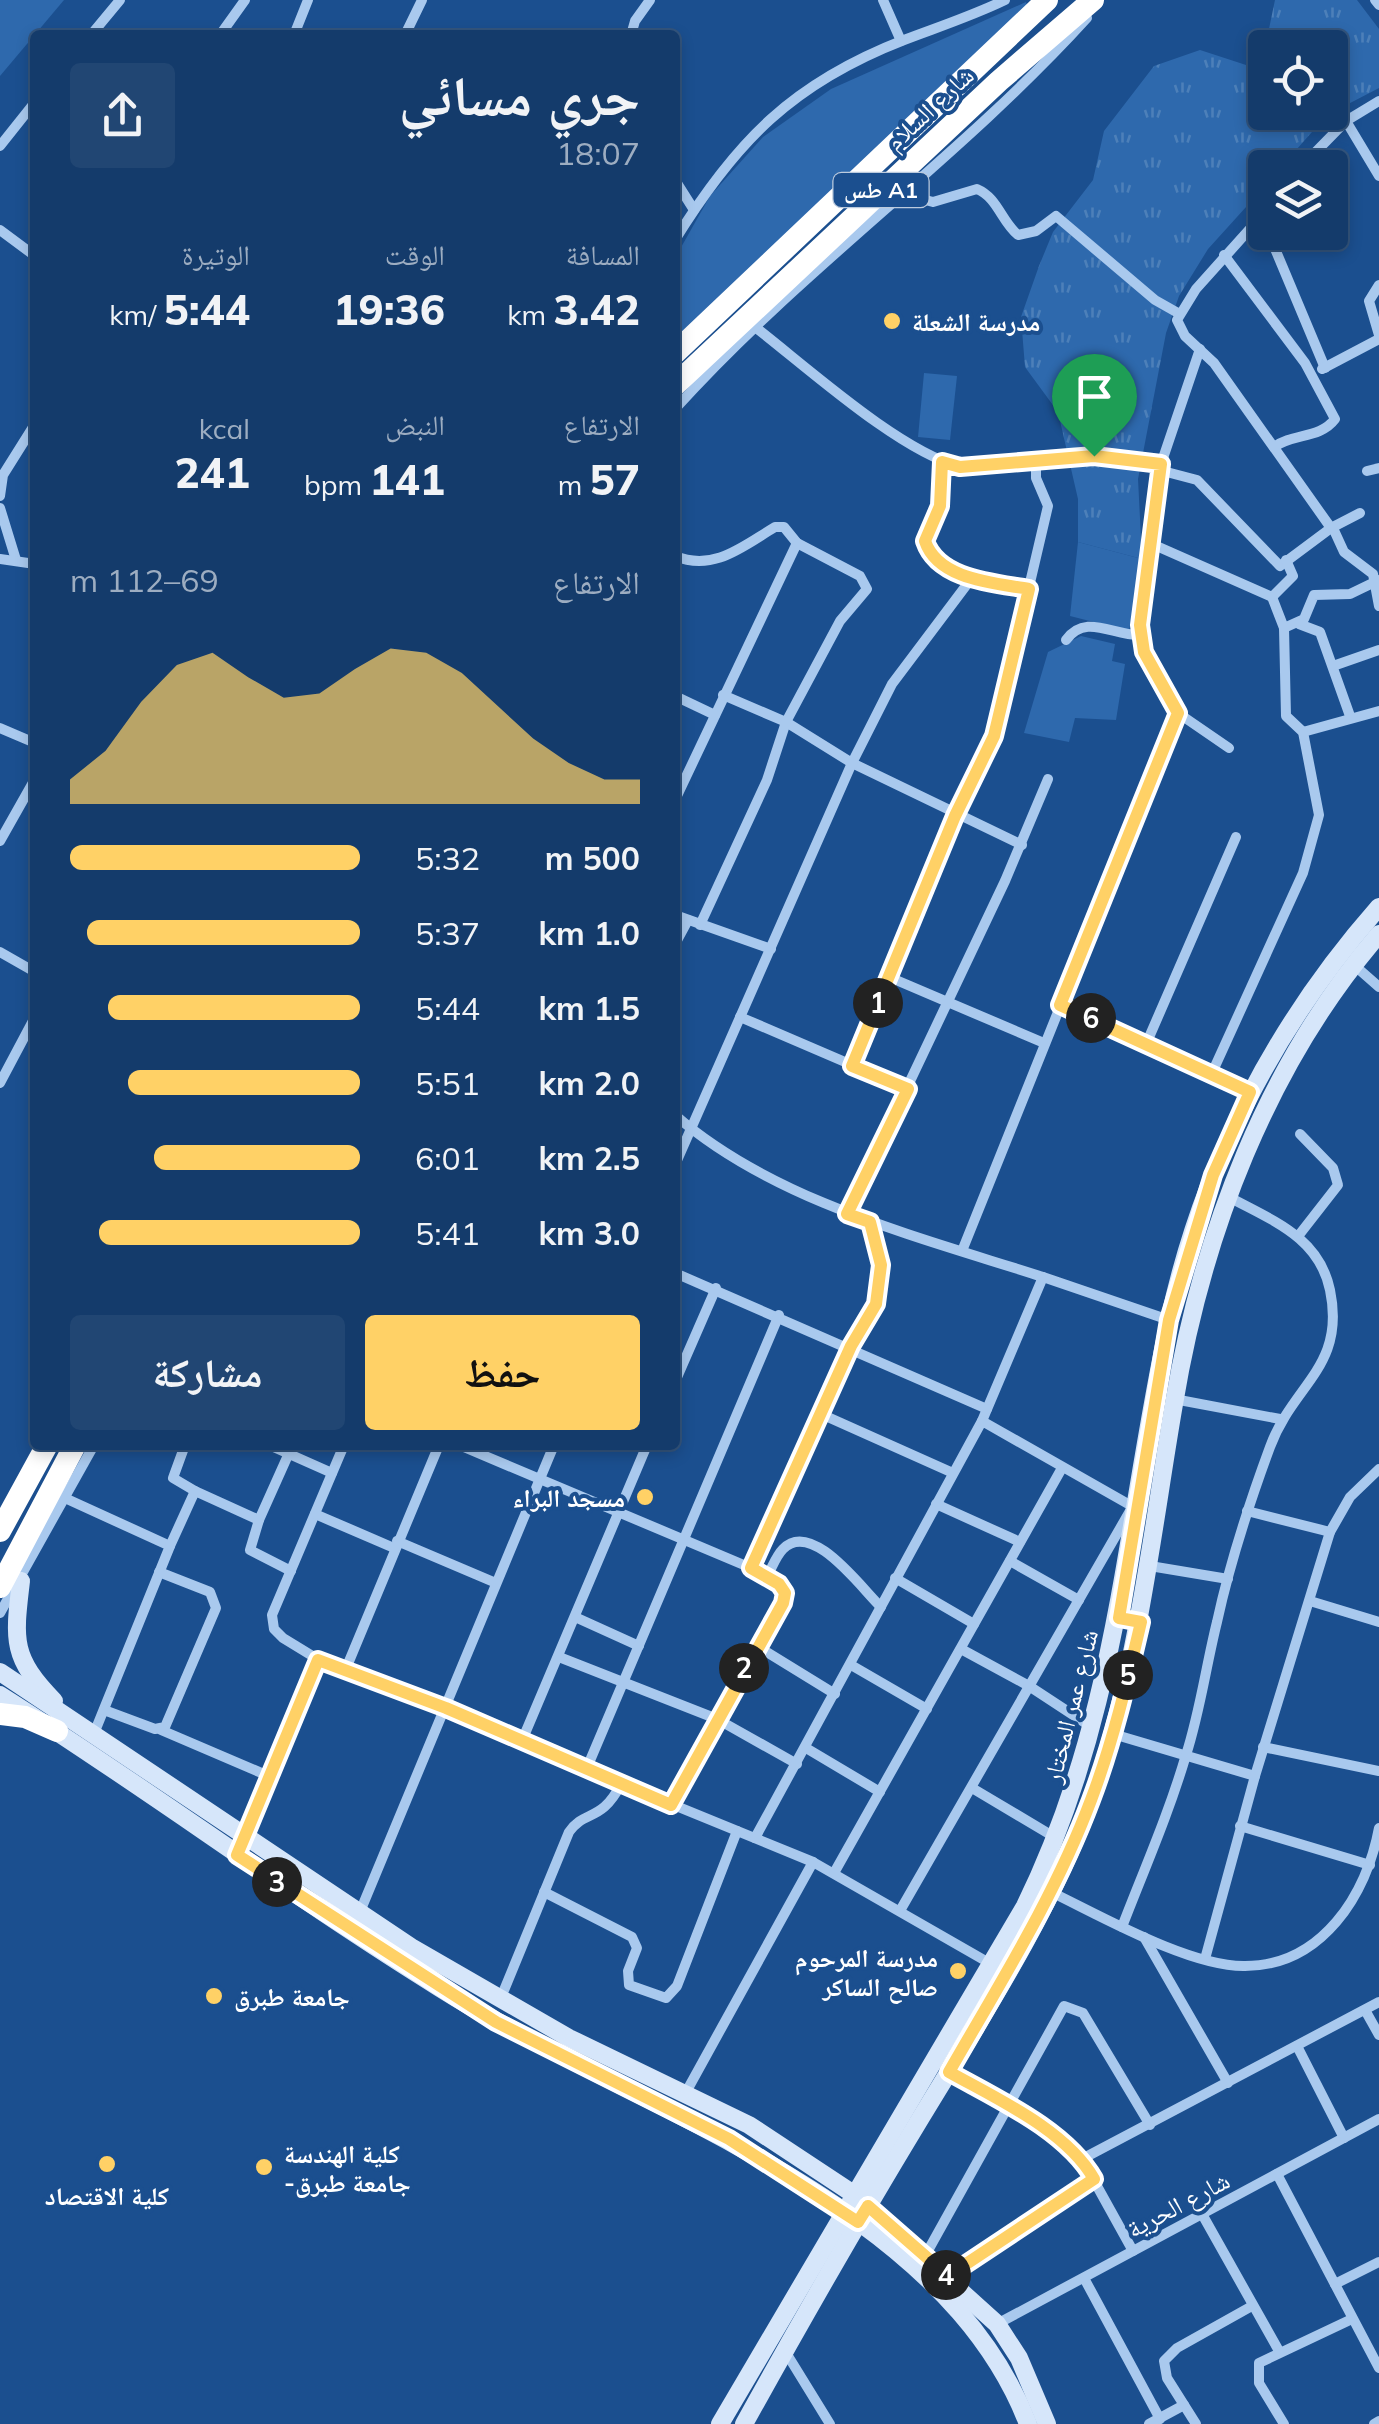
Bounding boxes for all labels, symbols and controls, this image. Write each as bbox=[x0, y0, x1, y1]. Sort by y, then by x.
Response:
map controls bbox=[1248, 30, 1348, 250]
button: locate bbox=[1248, 30, 1348, 130]
street label: شارع السلام bbox=[878, 59, 981, 158]
text: جري مسائي bbox=[399, 61, 640, 130]
button: share bbox=[70, 63, 175, 168]
text: 18:07 bbox=[556, 133, 640, 173]
button: layers bbox=[1248, 150, 1348, 250]
road number: طس A1 bbox=[834, 173, 928, 207]
text: الوتيرة bbox=[182, 237, 250, 272]
text: الوقت bbox=[385, 237, 445, 272]
text: المسافة bbox=[566, 237, 640, 272]
text: 5:44 bbox=[163, 283, 250, 336]
text: 19:36 bbox=[333, 283, 445, 336]
text: 3.42 bbox=[553, 283, 640, 336]
text: /km bbox=[109, 297, 163, 332]
text: km bbox=[507, 297, 553, 332]
place label: مدرسة الشعلة bbox=[912, 306, 1040, 337]
marker: مدرسة الشعلة bbox=[881, 310, 903, 332]
pin bbox=[1052, 354, 1137, 457]
icon: arrive bbox=[1067, 369, 1122, 424]
text: النبض bbox=[385, 407, 445, 442]
text: الارتفاع bbox=[564, 407, 640, 442]
text: kcal bbox=[199, 411, 250, 446]
text: 241 bbox=[174, 446, 250, 499]
text: 141 bbox=[369, 453, 445, 506]
text: 57 bbox=[590, 453, 640, 506]
text: bpm bbox=[304, 467, 369, 502]
text: m bbox=[558, 467, 590, 502]
text: 69–112 m bbox=[70, 560, 219, 600]
text: الارتفاع bbox=[553, 562, 640, 602]
text: 5:32 bbox=[415, 838, 480, 878]
text: 500 m bbox=[545, 838, 640, 878]
text: 5:37 bbox=[415, 913, 480, 953]
text: 1.0 km bbox=[538, 913, 640, 953]
pin: 1 bbox=[853, 978, 903, 1028]
text: 1 bbox=[870, 985, 886, 1020]
text: 5:44 bbox=[415, 988, 480, 1028]
text: 1.5 km bbox=[538, 988, 640, 1028]
pin: 6 bbox=[1066, 993, 1116, 1043]
text: 6 bbox=[1083, 1000, 1099, 1035]
text: 5:51 bbox=[415, 1063, 480, 1103]
text: 2.0 km bbox=[538, 1063, 640, 1103]
text: 6:01 bbox=[415, 1138, 480, 1178]
text: 2.5 km bbox=[538, 1138, 640, 1178]
text: 5:41 bbox=[415, 1213, 480, 1253]
text: 3.0 km bbox=[538, 1213, 640, 1253]
button: مشاركة bbox=[70, 1315, 345, 1430]
button: حفظ bbox=[365, 1315, 640, 1430]
place label: مسجد البراء bbox=[512, 1482, 625, 1513]
marker: مسجد البراء bbox=[634, 1486, 656, 1508]
street label: شارع عمر المختار bbox=[1036, 1626, 1105, 1787]
pin: 2 bbox=[719, 1643, 769, 1693]
text: 2 bbox=[736, 1650, 752, 1685]
pin: 5 bbox=[1103, 1650, 1153, 1700]
text: 5 bbox=[1120, 1657, 1136, 1692]
pin: 3 bbox=[252, 1857, 302, 1907]
text: 3 bbox=[269, 1864, 285, 1899]
place label: مدرسة المرحوم صالح الساكر bbox=[795, 1942, 938, 2004]
marker: مدرسة المرحوم صالح الساكر bbox=[947, 1960, 969, 1982]
place label: جامعة طبرق bbox=[234, 1981, 350, 2012]
marker: جامعة طبرق bbox=[203, 1985, 225, 2007]
place label: كلية الهندسة -جامعة طبرق bbox=[284, 2138, 411, 2198]
marker: كلية الاقتصاد bbox=[96, 2153, 118, 2175]
marker: كلية الهندسة -جامعة طبرق bbox=[253, 2156, 275, 2178]
street label: شارع الحرية bbox=[1121, 2164, 1235, 2245]
place label: كلية الاقتصاد bbox=[45, 2180, 169, 2211]
pin: 4 bbox=[921, 2250, 971, 2300]
text: 4 bbox=[938, 2257, 954, 2292]

